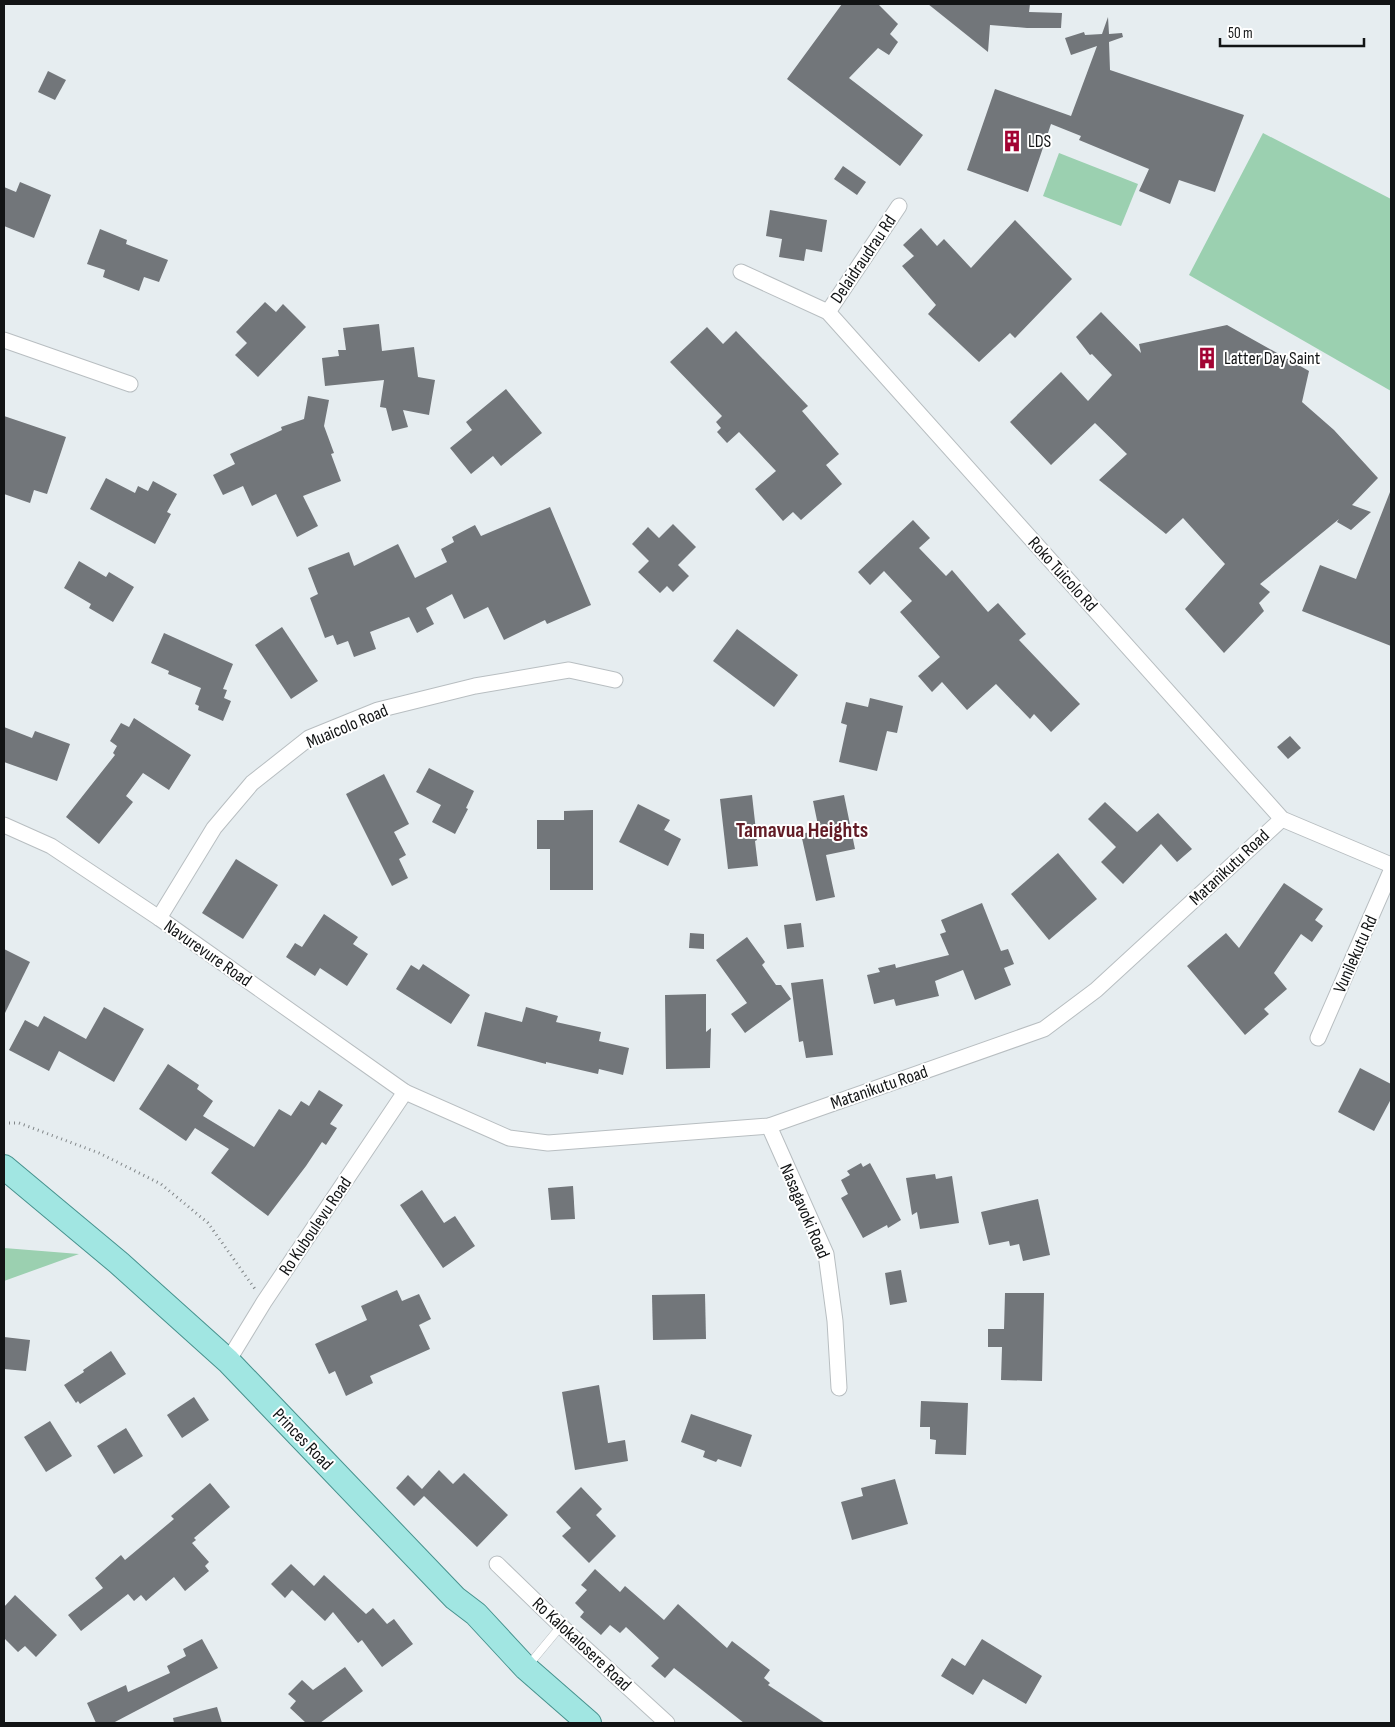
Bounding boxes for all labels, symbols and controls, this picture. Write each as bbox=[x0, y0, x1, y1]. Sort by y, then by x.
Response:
scale bar bbox=[1220, 15, 1364, 47]
text: 50 m bbox=[1228, 24, 1253, 43]
building icon: LDS bbox=[999, 128, 1025, 154]
place label: LDS bbox=[1028, 131, 1051, 152]
street label: Delaidraudrau Rd bbox=[826, 211, 901, 307]
building icon: Latter Day Saint bbox=[1194, 345, 1220, 371]
place label: Latter Day Saint bbox=[1224, 348, 1321, 369]
street label: Roko Tuicolo Rd bbox=[1024, 533, 1102, 616]
street label: Muaicolo Road bbox=[303, 700, 391, 753]
district label: Tamavua Heights bbox=[736, 817, 868, 844]
street label: Matanikutu Road bbox=[1185, 825, 1274, 910]
street label: Vunilekutu Rd bbox=[1329, 912, 1382, 996]
street label: Navurevure Road bbox=[160, 916, 255, 991]
street label: Matanikutu Road bbox=[828, 1061, 930, 1114]
street label: Nasagavoki Road bbox=[775, 1161, 834, 1262]
street label: Ro Kuboulevu Road bbox=[275, 1173, 356, 1279]
street label: Princes Road bbox=[268, 1404, 337, 1475]
street label: Ro Kalokalosere Road bbox=[528, 1593, 635, 1696]

